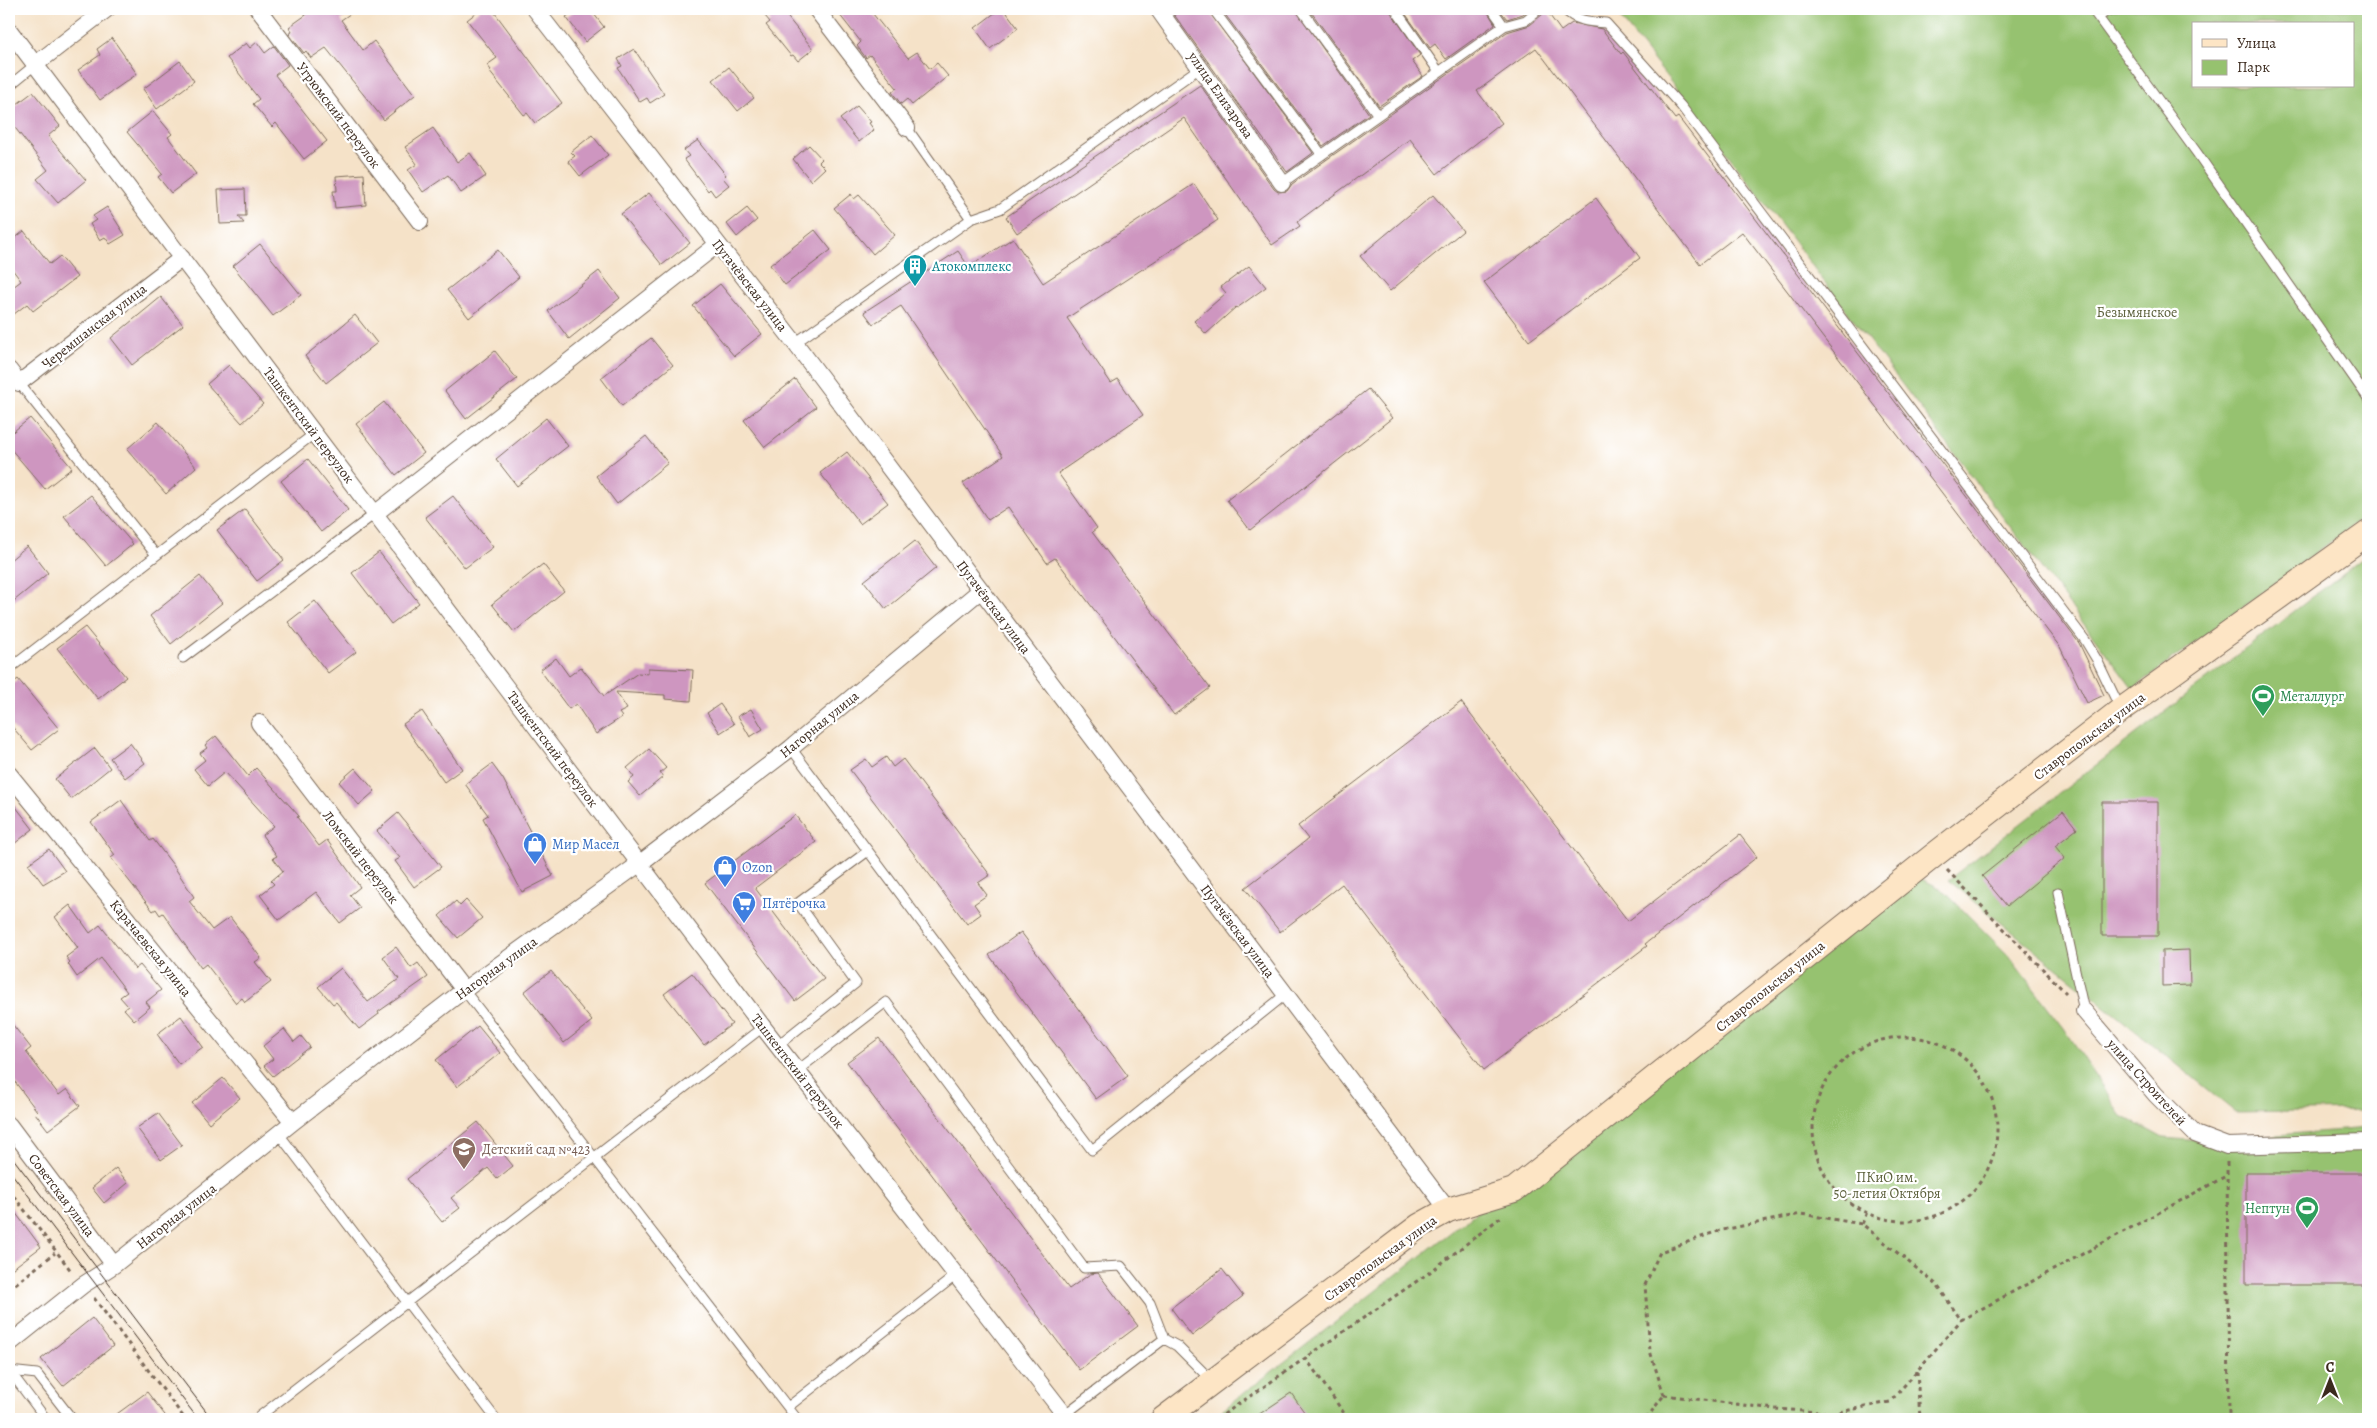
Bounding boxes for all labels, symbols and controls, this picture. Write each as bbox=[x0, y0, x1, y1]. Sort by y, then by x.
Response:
legend bbox=[2192, 22, 2354, 88]
text: Улица bbox=[2237, 33, 2276, 53]
street label: улица Елизарова bbox=[1183, 47, 1258, 143]
text: Парк bbox=[2237, 57, 2270, 77]
street label: Угрюмский переулок bbox=[292, 58, 385, 172]
street label: Пугачёвская улица bbox=[707, 235, 792, 336]
building icon: Атокомплекс bbox=[902, 253, 928, 287]
place label: Атокомплекс bbox=[931, 257, 1011, 276]
street label: Черемшанская улица bbox=[38, 279, 151, 373]
park label: Безымянское bbox=[2097, 303, 2177, 322]
street label: Ташкентский переулок bbox=[259, 363, 359, 487]
street label: Пугачёвская улица bbox=[952, 557, 1035, 658]
sports icon: Металлург bbox=[2250, 683, 2276, 717]
street label: Нагорная улица bbox=[776, 686, 863, 762]
street label: Ташкентский переулок bbox=[503, 687, 603, 811]
place label: Металлург bbox=[2280, 687, 2344, 706]
street label: Ставропольская улица bbox=[2030, 688, 2150, 785]
street label: Ломский переулок bbox=[318, 807, 403, 908]
shop icon: Мир Масел bbox=[522, 831, 548, 865]
place label: Мир Масел bbox=[552, 835, 619, 854]
shop icon: Ozon bbox=[712, 854, 738, 888]
place label: Ozon bbox=[742, 858, 773, 877]
street label: Пугачёвская улица bbox=[1196, 881, 1279, 982]
supermarket icon: Пятёрочка bbox=[731, 890, 757, 924]
place label: Пятёрочка bbox=[762, 894, 826, 913]
street label: Карачаевская улица bbox=[105, 896, 196, 1001]
street label: Нагорная улица bbox=[452, 932, 542, 1005]
street label: Ставропольская улица bbox=[1712, 936, 1829, 1036]
street label: Ташкентский переулок bbox=[747, 1010, 848, 1133]
street label: улица Строителей bbox=[2102, 1034, 2191, 1130]
school or university icon: Детский сад №423 bbox=[451, 1136, 477, 1170]
place label: Детский сад №423 bbox=[482, 1140, 590, 1159]
street label: Советская улица bbox=[24, 1150, 99, 1241]
park label: ПКиО им. 50-летия Октября bbox=[1833, 1168, 1941, 1203]
street label: Нагорная улица bbox=[132, 1179, 221, 1254]
sports icon: Нептун bbox=[2294, 1195, 2320, 1229]
place label: Нептун bbox=[2245, 1199, 2290, 1218]
street label: Ставропольская улица bbox=[1320, 1211, 1441, 1306]
north arrow bbox=[2304, 1356, 2354, 1406]
text: С bbox=[2326, 1358, 2335, 1377]

